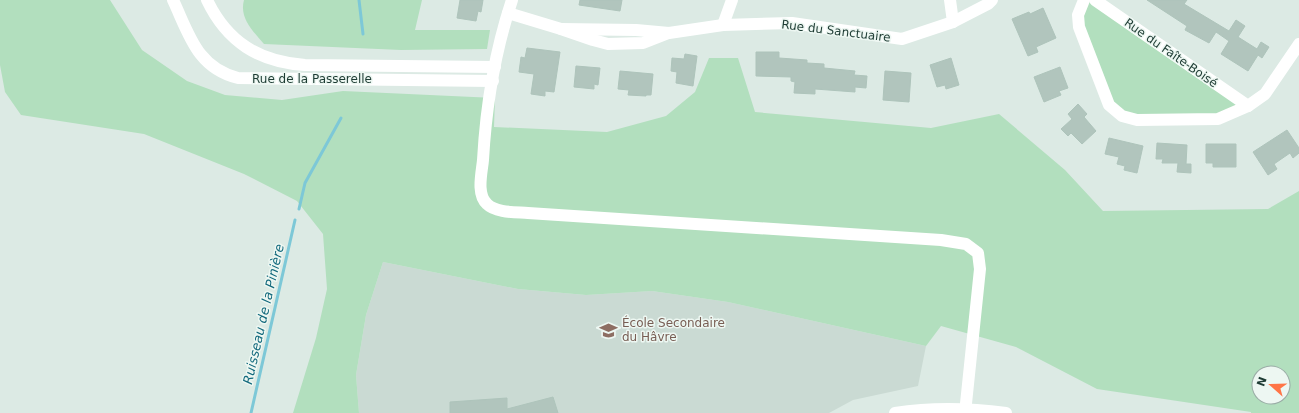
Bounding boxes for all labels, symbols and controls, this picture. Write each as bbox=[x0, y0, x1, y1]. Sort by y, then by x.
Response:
street label: Rue du Faîte-Boisé bbox=[1122, 16, 1220, 90]
street label: Rue du Sanctuaire bbox=[781, 17, 891, 45]
street label: Rue de la Passerelle bbox=[252, 72, 372, 86]
water label: Ruisseau de la Pinière bbox=[240, 243, 287, 386]
place label: École Secondaire du Hâvre bbox=[622, 315, 725, 344]
school or university icon: École Secondaire du Hâvre bbox=[599, 320, 619, 340]
north arrow bbox=[1251, 365, 1291, 405]
text: N bbox=[1254, 375, 1270, 388]

